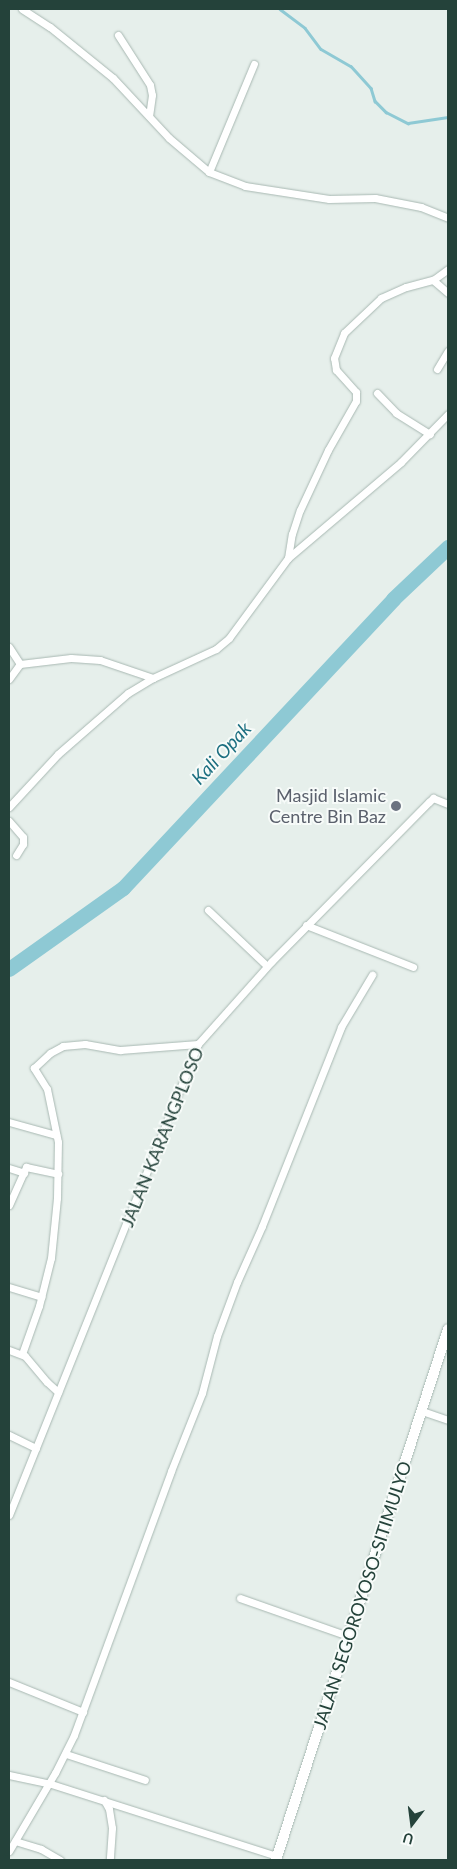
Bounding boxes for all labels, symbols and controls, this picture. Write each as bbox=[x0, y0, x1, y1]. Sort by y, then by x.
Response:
water label: Kali Opak bbox=[186, 717, 256, 789]
place label: Masjid Islamic Centre Bin Baz bbox=[269, 785, 386, 828]
marker: Masjid Islamic Centre Bin Baz bbox=[390, 800, 402, 812]
street label: JALAN KARANGPLOSO bbox=[116, 1044, 208, 1230]
street label: JALAN SEGOROYOSO-SITIMULYO bbox=[308, 1458, 416, 1732]
north arrow bbox=[387, 1799, 437, 1849]
text: U bbox=[401, 1829, 415, 1849]

